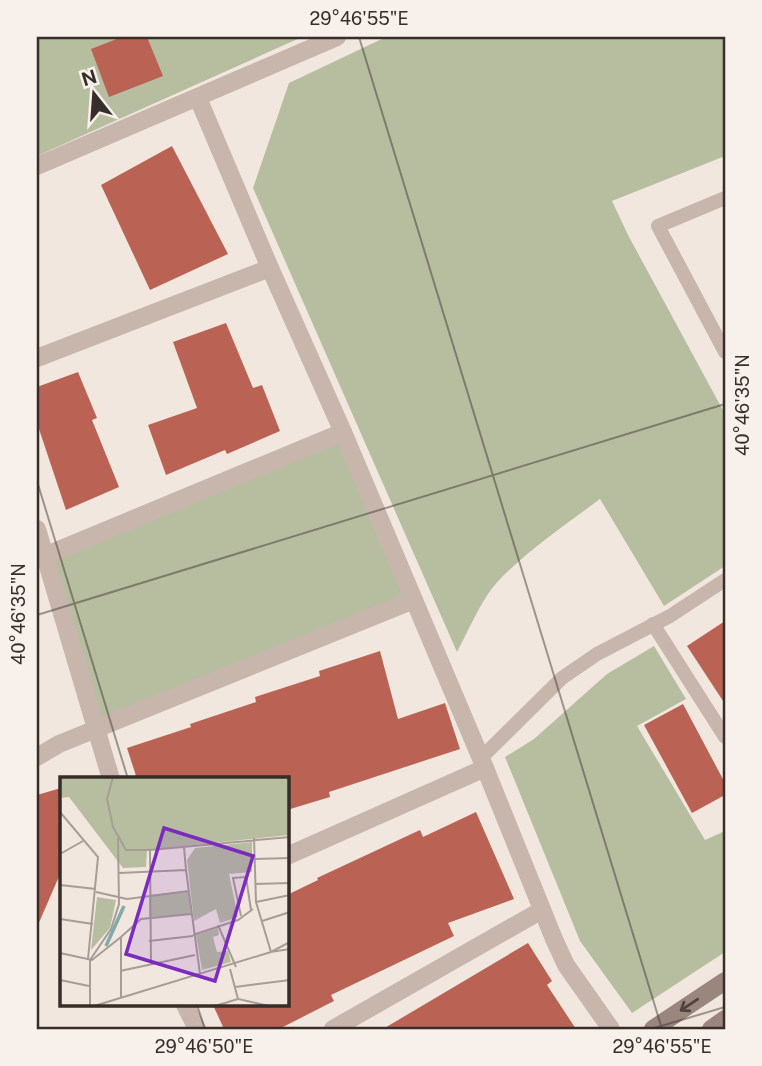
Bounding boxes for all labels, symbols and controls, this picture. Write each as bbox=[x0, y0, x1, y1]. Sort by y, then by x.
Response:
text: 29°46'55"E bbox=[309, 8, 409, 29]
north arrow bbox=[60, 60, 130, 130]
text: N bbox=[79, 65, 99, 90]
text: 40°46'35"N bbox=[732, 354, 753, 456]
text: 40°46'35"N bbox=[8, 563, 29, 665]
inset map bbox=[60, 777, 289, 1006]
one-way arrow bbox=[680, 998, 699, 1012]
text: 29°46'50"E bbox=[155, 1036, 253, 1057]
text: 29°46'55"E bbox=[612, 1036, 712, 1057]

